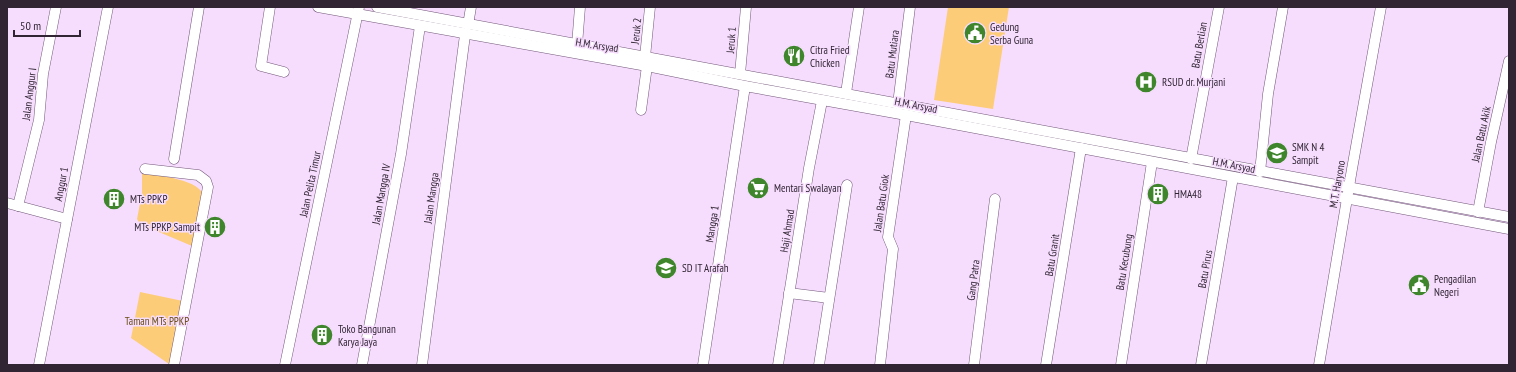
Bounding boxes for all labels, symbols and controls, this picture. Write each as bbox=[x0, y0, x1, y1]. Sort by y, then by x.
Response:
scale bar bbox=[14, 12, 80, 38]
street label: Jeruk 2 bbox=[628, 17, 644, 46]
text: 50 m bbox=[20, 18, 41, 33]
public building icon: Gedung Serba Guna bbox=[962, 20, 988, 46]
place label: Gedung Serba Guna bbox=[990, 20, 1033, 47]
street label: Batu Berlian bbox=[1188, 21, 1210, 69]
street label: Jeruk 1 bbox=[723, 26, 739, 55]
street label: Batu Mutiara bbox=[882, 29, 902, 79]
street label: H.M. Arsyad bbox=[574, 35, 620, 55]
restaurant icon: Citra Fried Chicken bbox=[781, 43, 807, 69]
place label: Citra Fried Chicken bbox=[810, 43, 850, 70]
street label: Jalan Anggur I bbox=[19, 67, 39, 122]
hospital icon: RSUD dr. Murjani bbox=[1133, 69, 1159, 95]
place label: RSUD dr. Murjani bbox=[1162, 75, 1225, 89]
street label: H.M. Arsyad bbox=[893, 94, 939, 116]
street label: Jalan Batu Akik bbox=[1468, 104, 1494, 164]
school or university icon: SMK N 4 Sampit bbox=[1264, 140, 1290, 166]
place label: SMK N 4 Sampit bbox=[1292, 140, 1324, 167]
street label: Jalan Pelita Timur bbox=[296, 150, 324, 219]
street label: H.M. Arsyad bbox=[1211, 154, 1257, 176]
street label: M.T. Haryono bbox=[1326, 159, 1348, 209]
street label: Jalan Mangga IV bbox=[369, 162, 393, 226]
street label: Anggur 1 bbox=[51, 166, 71, 202]
street label: Jalan Mangga bbox=[420, 172, 442, 225]
street label: Jalan Batu Giok bbox=[870, 173, 892, 234]
supermarket icon: Mentari Swalayan bbox=[745, 175, 771, 201]
place label: Mentari Swalayan bbox=[774, 181, 842, 195]
building icon: HMA48 bbox=[1145, 181, 1171, 207]
building icon: MTs PPKP bbox=[101, 186, 127, 212]
place label: HMA48 bbox=[1174, 187, 1202, 201]
place label: MTs PPKP bbox=[130, 192, 167, 206]
street label: Mangga 1 bbox=[702, 204, 722, 244]
street label: Haji Ahmad bbox=[777, 208, 797, 254]
building icon: MTs PPKP Sampit bbox=[202, 214, 228, 240]
place label: MTs PPKP Sampit bbox=[134, 220, 200, 234]
street label: Batu Granit bbox=[1042, 233, 1062, 277]
street label: Batu Kecubung bbox=[1113, 233, 1135, 291]
street label: Batu Pirus bbox=[1195, 249, 1215, 289]
school or university icon: SD IT Arafah bbox=[653, 255, 679, 281]
street label: Gang Patra bbox=[964, 259, 982, 301]
place label: SD IT Arafah bbox=[682, 261, 729, 275]
public building icon: Pengadilan Negeri bbox=[1406, 272, 1432, 298]
place label: Pengadilan Negeri bbox=[1434, 272, 1476, 299]
park label: Taman MTs PPKP bbox=[125, 314, 189, 328]
building icon: Toko Bangunan Karya Jaya bbox=[309, 322, 335, 348]
place label: Toko Bangunan Karya Jaya bbox=[338, 322, 396, 349]

